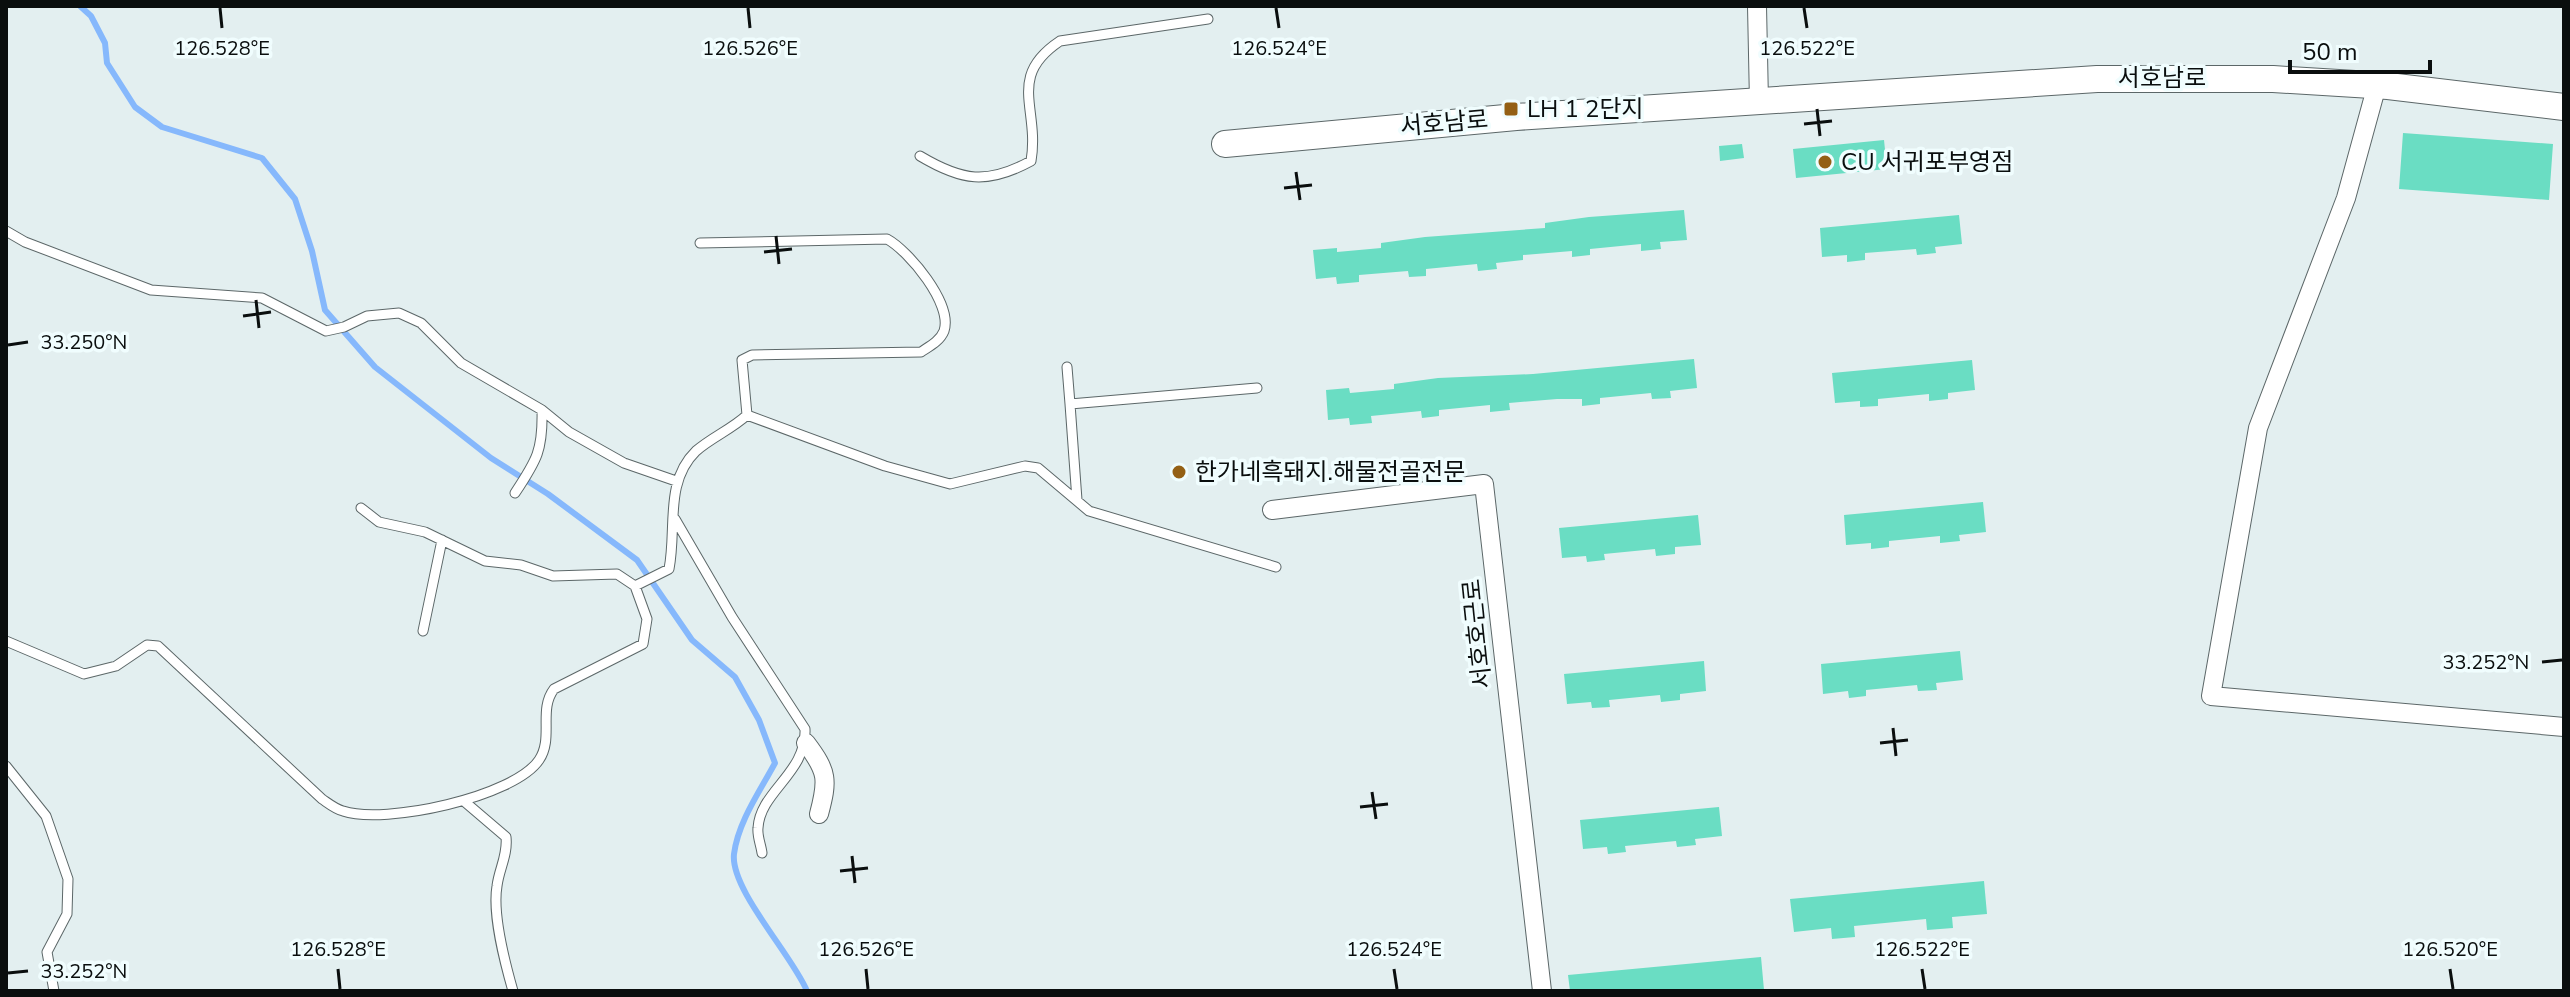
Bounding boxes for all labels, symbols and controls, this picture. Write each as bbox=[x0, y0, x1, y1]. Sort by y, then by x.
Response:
scale bar bbox=[2290, 24, 2430, 74]
text: 126.528°E bbox=[174, 35, 270, 62]
text: 126.526°E bbox=[702, 35, 798, 62]
text: 126.524°E bbox=[1231, 35, 1327, 62]
text: 126.522°E bbox=[1759, 35, 1855, 62]
text: 50 m bbox=[2302, 36, 2358, 68]
street label: 서호남로 bbox=[2118, 62, 2206, 94]
place label: LH 1 2단지 bbox=[1527, 93, 1644, 125]
marker: LH 1 2단지 bbox=[1502, 100, 1520, 118]
street label: 서호남로 bbox=[1399, 103, 1489, 143]
place label: CU 서귀포부영점 bbox=[1841, 146, 2013, 178]
marker: CU 서귀포부영점 bbox=[1816, 153, 1834, 171]
text: 33.250°N bbox=[41, 329, 127, 356]
place label: 한가네흑돼지.해물전골전문 bbox=[1195, 456, 1465, 488]
marker: 한가네흑돼지.해물전골전문 bbox=[1170, 463, 1188, 481]
street label: 서호호근로 bbox=[1455, 577, 1499, 691]
text: 33.252°N bbox=[2443, 649, 2529, 676]
text: 126.528°E bbox=[290, 936, 386, 963]
text: 126.526°E bbox=[818, 936, 914, 963]
text: 126.524°E bbox=[1346, 936, 1442, 963]
text: 126.522°E bbox=[1874, 936, 1970, 963]
text: 126.520°E bbox=[2402, 936, 2498, 963]
text: 33.252°N bbox=[41, 958, 127, 985]

